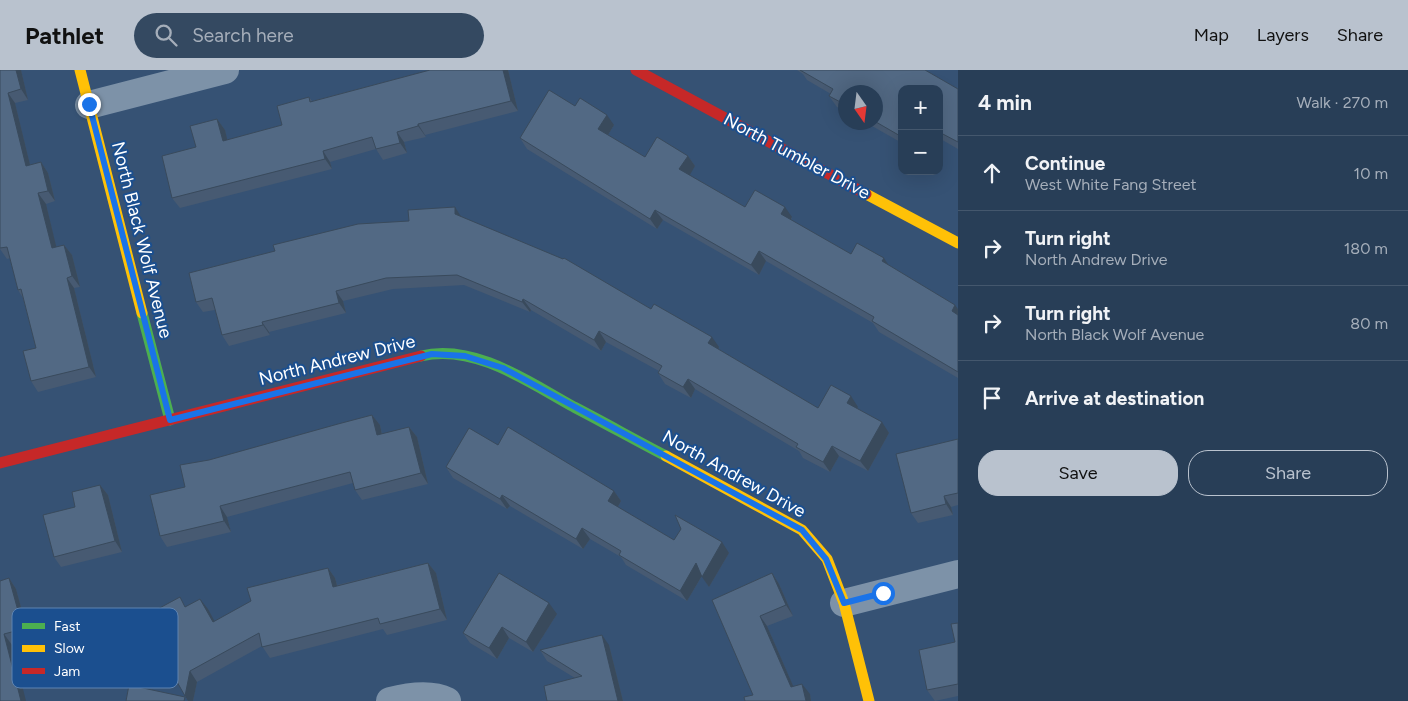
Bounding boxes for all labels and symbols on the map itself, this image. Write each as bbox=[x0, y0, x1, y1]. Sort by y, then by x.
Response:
north arrow bbox=[838, 85, 883, 130]
route end bbox=[78, 93, 101, 116]
street label: North Tumbler Drive bbox=[720, 108, 874, 204]
street label: North Black Wolf Avenue bbox=[107, 139, 177, 341]
street label: North Andrew Drive bbox=[257, 330, 418, 390]
street label: North Andrew Drive bbox=[659, 425, 810, 523]
route start bbox=[872, 582, 895, 605]
legend bbox=[12, 608, 178, 688]
text: Fast bbox=[54, 618, 80, 635]
text: Slow bbox=[54, 640, 85, 657]
text: Jam bbox=[54, 663, 80, 680]

